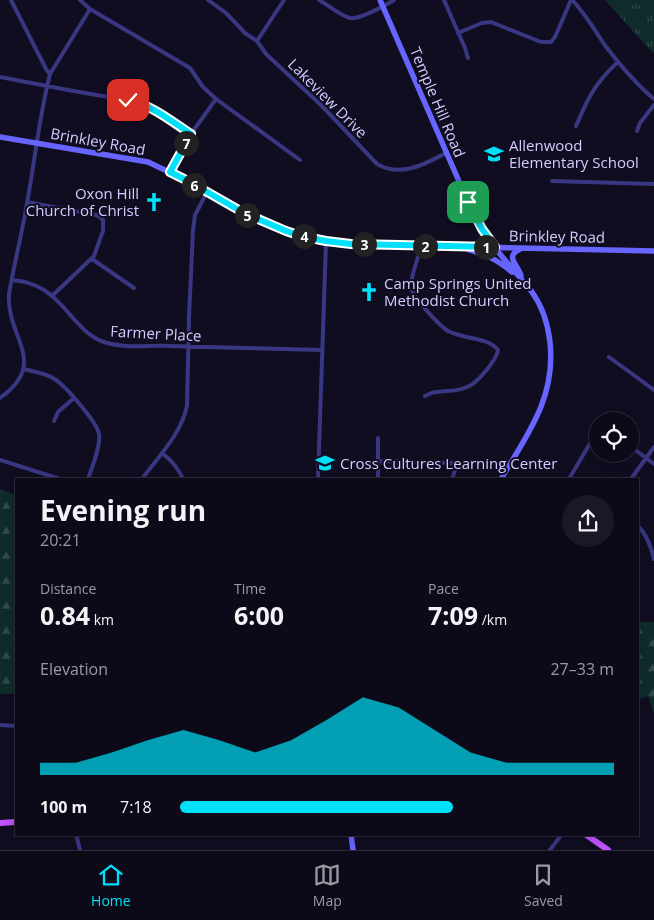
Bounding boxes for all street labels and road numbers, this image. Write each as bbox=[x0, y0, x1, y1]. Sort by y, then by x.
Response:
street label: Temple Hill Road bbox=[406, 44, 470, 160]
street label: Lakeview Drive bbox=[284, 54, 372, 142]
street label: Brinkley Road bbox=[49, 123, 147, 159]
street label: Brinkley Road bbox=[509, 225, 605, 247]
street label: Farmer Place bbox=[110, 321, 202, 345]

